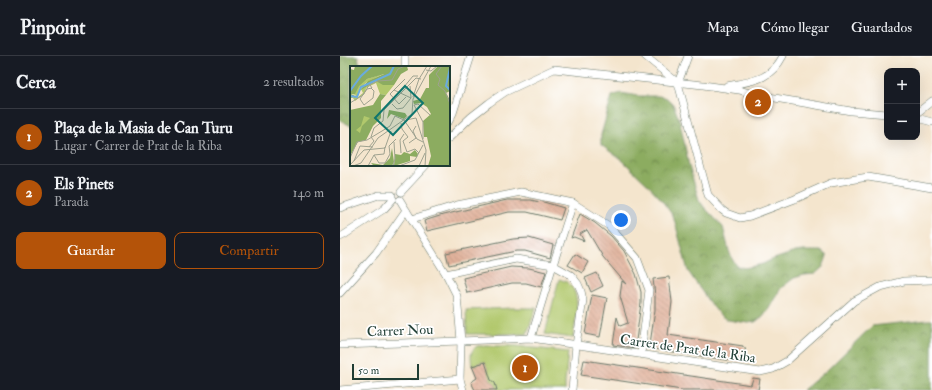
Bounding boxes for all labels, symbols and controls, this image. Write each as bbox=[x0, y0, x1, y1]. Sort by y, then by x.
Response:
text: Pinpoint bbox=[20, 16, 85, 40]
text: Mapa bbox=[707, 19, 739, 36]
text: Cómo llegar bbox=[761, 19, 829, 36]
text: Guardados bbox=[851, 19, 912, 36]
inset map bbox=[350, 66, 450, 166]
map controls bbox=[884, 68, 920, 140]
button: + bbox=[884, 68, 920, 104]
text: Cerca bbox=[16, 72, 56, 93]
text: 2 resultados bbox=[263, 74, 324, 90]
pin: 2 bbox=[745, 87, 771, 117]
button: − bbox=[884, 104, 920, 140]
text: Plaça de la Masia de Can Turu bbox=[54, 119, 233, 138]
text: 1 bbox=[27, 129, 31, 145]
text: 130 m bbox=[295, 129, 324, 145]
text: Lugar · Carrer de Prat de la Riba bbox=[54, 138, 222, 154]
text: Els Pinets bbox=[54, 175, 114, 194]
text: 2 bbox=[26, 185, 32, 201]
text: 140 m bbox=[293, 185, 324, 201]
text: Parada bbox=[54, 194, 89, 210]
your location bbox=[611, 210, 631, 230]
button: Guardar bbox=[16, 232, 166, 269]
button: Compartir bbox=[174, 232, 324, 269]
street label: Carrer Nou bbox=[366, 321, 434, 340]
street label: Carrer de Prat de la Riba bbox=[619, 331, 757, 366]
pin: 1 bbox=[512, 353, 538, 383]
scale bar bbox=[352, 362, 419, 381]
text: 50 m bbox=[358, 364, 379, 377]

